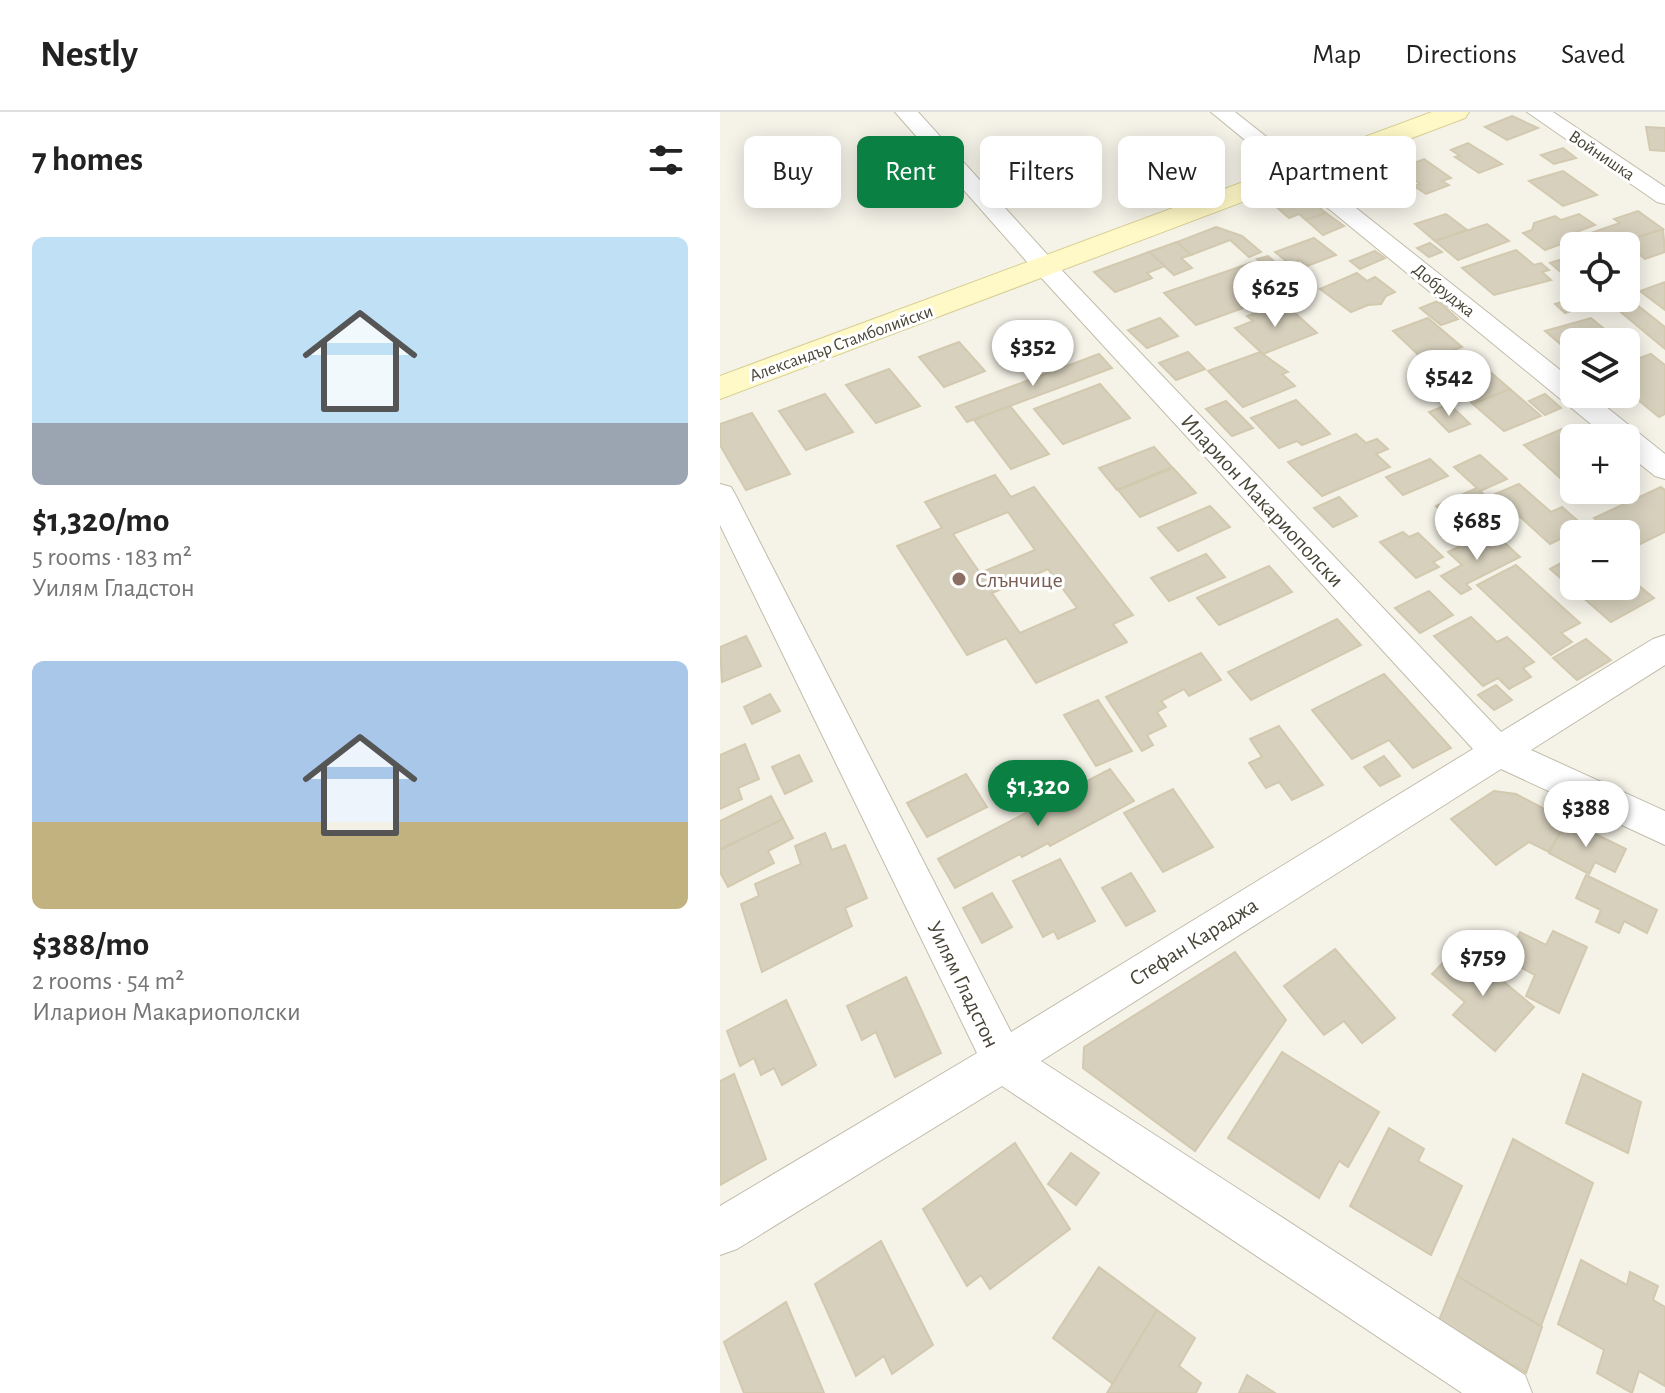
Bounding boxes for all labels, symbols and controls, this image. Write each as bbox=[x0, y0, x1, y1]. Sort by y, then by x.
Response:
text: Nestly bbox=[40, 36, 138, 74]
text: Map bbox=[1312, 41, 1361, 69]
text: Directions bbox=[1405, 41, 1517, 69]
text: Saved bbox=[1561, 41, 1625, 69]
street label: Войнишка bbox=[1565, 127, 1638, 184]
chip: Buy bbox=[744, 136, 841, 208]
chip: Rent bbox=[857, 136, 964, 208]
chip: Filters bbox=[980, 136, 1102, 208]
chip: New bbox=[1118, 136, 1225, 208]
chip: Apartment bbox=[1241, 136, 1416, 208]
icon: filters bbox=[644, 138, 688, 182]
text: 7 homes bbox=[32, 143, 143, 177]
map controls bbox=[1560, 232, 1640, 600]
button: locate bbox=[1560, 232, 1640, 312]
street label: Добруджа bbox=[1409, 260, 1478, 321]
pin: $625 bbox=[1228, 261, 1322, 329]
text: $625 bbox=[1251, 274, 1299, 300]
icon: home bbox=[288, 289, 432, 433]
street label: Александър Стамболийски bbox=[747, 301, 936, 386]
pin: $352 bbox=[986, 320, 1080, 388]
button: layers bbox=[1560, 328, 1640, 408]
text: $352 bbox=[1010, 333, 1056, 359]
pin: $542 bbox=[1402, 350, 1496, 418]
text: $542 bbox=[1425, 363, 1473, 389]
street label: Иларион Макариополски bbox=[1177, 410, 1348, 591]
button: + bbox=[1560, 424, 1640, 504]
pin: $685 bbox=[1430, 494, 1524, 562]
text: $1,320/mo bbox=[32, 504, 170, 538]
text: $685 bbox=[1453, 507, 1501, 533]
button: − bbox=[1560, 520, 1640, 600]
text: 5 rooms · 183 m² bbox=[32, 544, 192, 570]
place label: Слънчице bbox=[975, 569, 1063, 591]
marker: Слънчице bbox=[950, 570, 968, 588]
text: Уилям Гладстон bbox=[32, 575, 195, 601]
icon: home bbox=[288, 713, 432, 857]
pin: $1,320 bbox=[973, 760, 1103, 828]
text: $1,320 bbox=[1006, 773, 1070, 799]
pin: $388 bbox=[1539, 781, 1633, 849]
text: $388 bbox=[1562, 794, 1610, 820]
street label: Стефан Караджа bbox=[1125, 894, 1262, 990]
street label: Уилям Гладстон bbox=[923, 918, 1003, 1051]
text: $388/mo bbox=[32, 928, 149, 962]
pin: $759 bbox=[1436, 930, 1530, 998]
text: $759 bbox=[1460, 943, 1506, 969]
text: 2 rooms · 54 m² bbox=[32, 968, 184, 994]
text: Иларион Макариополски bbox=[32, 999, 301, 1025]

